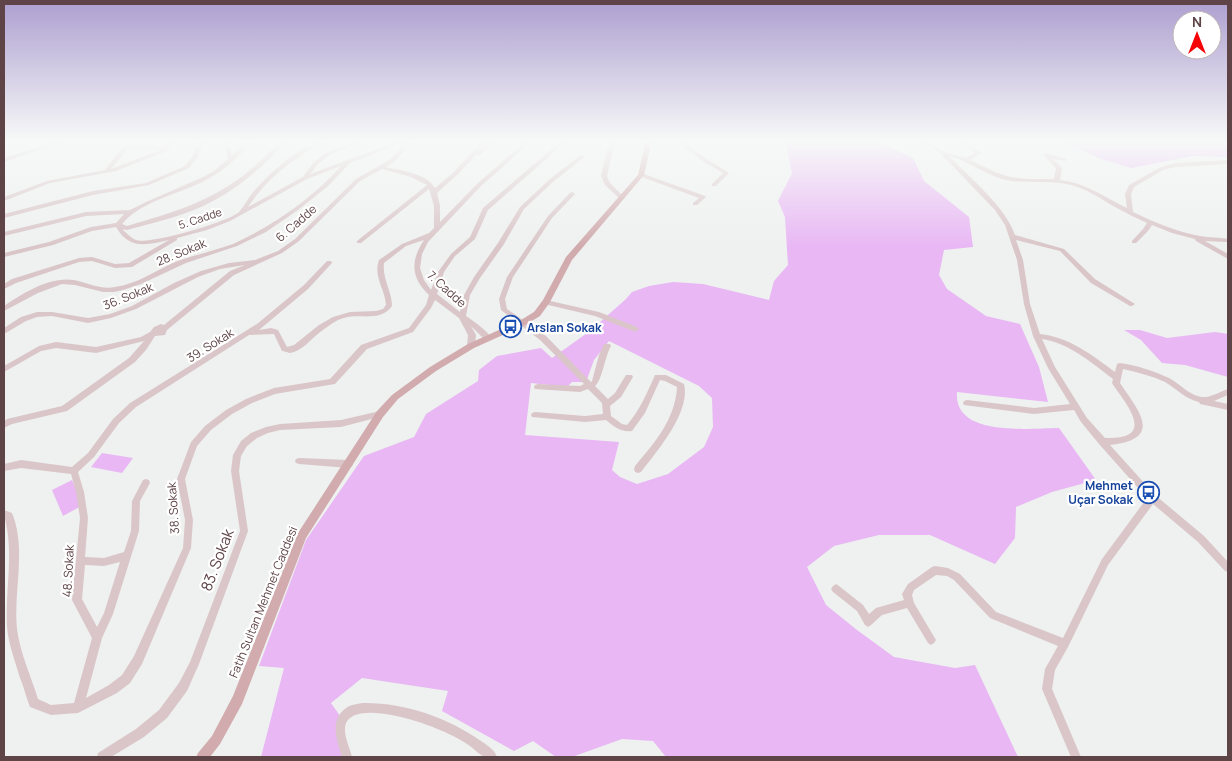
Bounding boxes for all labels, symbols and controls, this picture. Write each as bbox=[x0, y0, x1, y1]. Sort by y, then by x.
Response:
north arrow bbox=[1172, 10, 1222, 60]
text: N bbox=[1192, 12, 1202, 31]
street label: 6. Cadde bbox=[272, 200, 320, 246]
street label: 5. Cadde bbox=[176, 204, 224, 232]
street label: 28. Sokak bbox=[154, 234, 209, 270]
street label: 7. Cadde bbox=[424, 267, 470, 311]
street label: 36. Sokak bbox=[100, 278, 157, 314]
bus stop icon: Arslan Sokak bbox=[499, 315, 523, 339]
place label: Arslan Sokak bbox=[527, 319, 602, 336]
street label: 39. Sokak bbox=[183, 323, 238, 366]
place label: Mehmet Uçar Sokak bbox=[1068, 477, 1134, 508]
street label: 38. Sokak bbox=[163, 480, 183, 535]
bus stop icon: Mehmet Uçar Sokak bbox=[1137, 480, 1161, 504]
street label: Fatih Sultan Mehmet Caddesi bbox=[225, 524, 301, 680]
street label: 83. Sokak bbox=[196, 525, 239, 594]
street label: 48. Sokak bbox=[58, 543, 78, 598]

